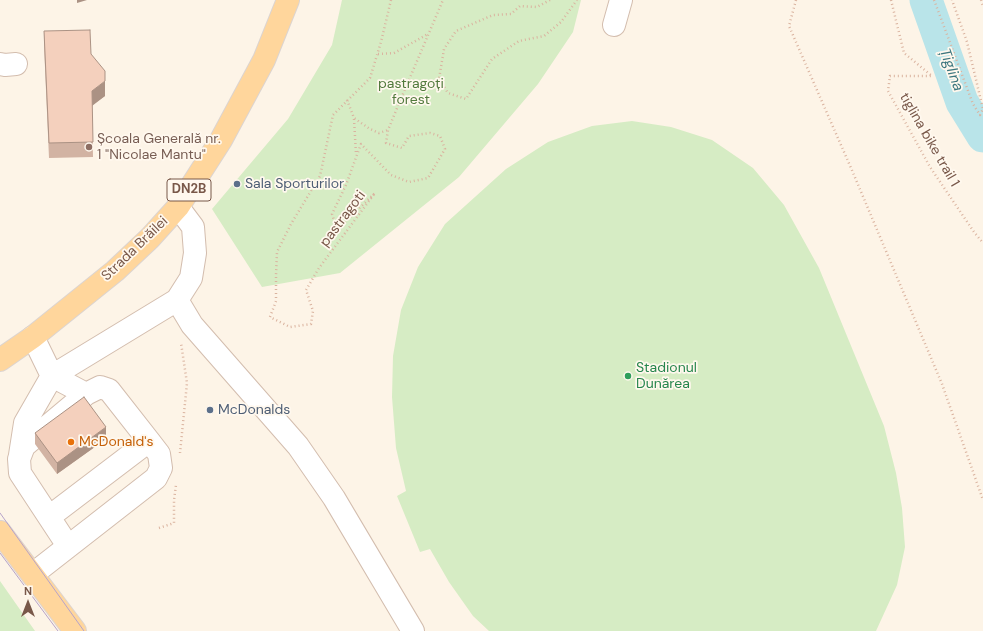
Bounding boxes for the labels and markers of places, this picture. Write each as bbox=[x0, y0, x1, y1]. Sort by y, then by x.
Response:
place label: Școala Generală nr. 1 "Nicolae Mantu" bbox=[97, 131, 221, 164]
marker: Școala Generală nr. 1 "Nicolae Mantu" bbox=[84, 142, 94, 152]
place label: Sala Sporturilor bbox=[245, 176, 344, 192]
marker: Sala Sporturilor bbox=[232, 179, 242, 189]
place label: Stadionul Dunărea bbox=[636, 360, 697, 392]
marker: Stadionul Dunărea bbox=[623, 371, 633, 381]
place label: McDonalds bbox=[218, 402, 290, 418]
marker: McDonalds bbox=[205, 405, 215, 415]
place label: McDonald's bbox=[79, 434, 154, 450]
marker: McDonald's bbox=[66, 437, 76, 447]

